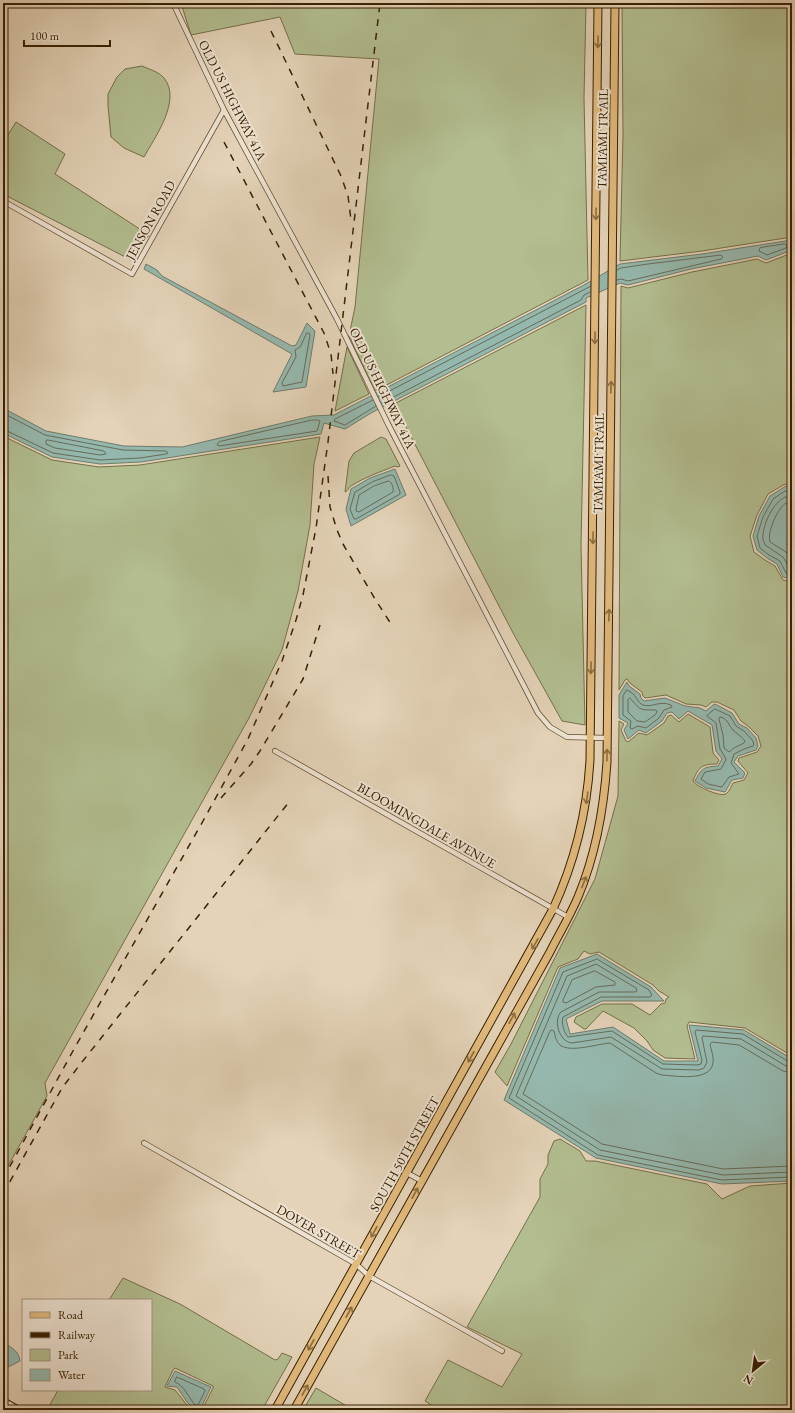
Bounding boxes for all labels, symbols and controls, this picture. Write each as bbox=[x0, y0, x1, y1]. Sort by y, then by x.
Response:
scale bar bbox=[24, 22, 110, 48]
text: 100 m bbox=[30, 28, 60, 44]
one-way arrow bbox=[594, 35, 602, 48]
street label: OLD US HIGHWAY 41A bbox=[195, 37, 271, 164]
street label: TAMIAMI TRAIL bbox=[593, 88, 612, 189]
street label: JENSON ROAD bbox=[121, 177, 179, 264]
one-way arrow bbox=[592, 207, 600, 220]
street label: OLD US HIGHWAY 41A bbox=[346, 325, 420, 453]
one-way arrow bbox=[591, 331, 599, 344]
one-way arrow bbox=[607, 381, 615, 394]
street label: TAMIAMI TRAIL bbox=[589, 412, 608, 513]
one-way arrow bbox=[589, 531, 597, 544]
one-way arrow bbox=[605, 609, 613, 622]
one-way arrow bbox=[587, 661, 595, 674]
one-way arrow bbox=[603, 749, 611, 762]
street label: BLOOMINGDALE AVENUE bbox=[354, 779, 499, 872]
one-way arrow bbox=[583, 791, 591, 804]
one-way arrow bbox=[580, 876, 588, 888]
one-way arrow bbox=[530, 937, 538, 949]
one-way arrow bbox=[509, 1012, 517, 1024]
one-way arrow bbox=[467, 1051, 475, 1063]
street label: SOUTH 50TH STREET bbox=[366, 1093, 443, 1215]
one-way arrow bbox=[412, 1187, 419, 1199]
street label: DOVER STREET bbox=[274, 1200, 364, 1263]
one-way arrow bbox=[370, 1226, 377, 1238]
legend bbox=[22, 1299, 152, 1391]
one-way arrow bbox=[345, 1306, 353, 1318]
text: Road bbox=[58, 1307, 84, 1323]
text: Railway bbox=[58, 1327, 96, 1343]
one-way arrow bbox=[306, 1339, 314, 1351]
text: Park bbox=[58, 1347, 79, 1363]
north arrow bbox=[733, 1351, 773, 1391]
text: Water bbox=[58, 1367, 85, 1383]
text: N bbox=[741, 1371, 755, 1388]
one-way arrow bbox=[301, 1384, 309, 1396]

